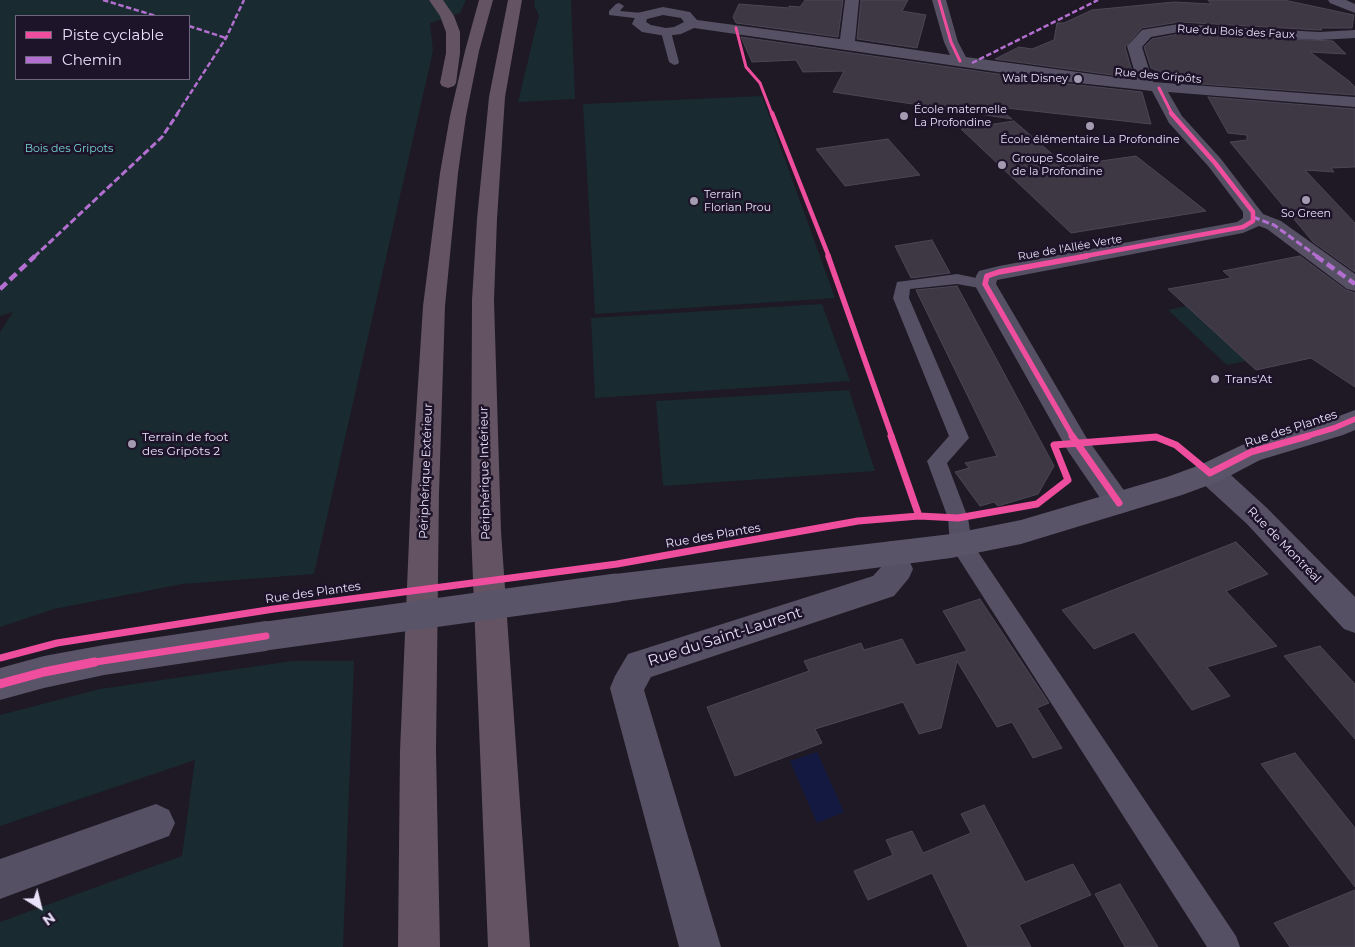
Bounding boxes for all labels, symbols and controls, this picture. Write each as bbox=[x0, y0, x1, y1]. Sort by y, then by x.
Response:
legend bbox=[15, 15, 190, 80]
street label: Rue du Bois des Faux bbox=[1177, 22, 1295, 42]
text: Piste cyclable bbox=[62, 25, 164, 44]
text: Chemin bbox=[62, 50, 122, 69]
street label: Rue des Gripôts bbox=[1114, 66, 1202, 86]
place label: Walt Disney bbox=[1002, 72, 1068, 86]
marker: Walt Disney bbox=[1072, 73, 1084, 85]
place label: École maternelle La Profondine bbox=[914, 103, 1007, 129]
marker: École maternelle La Profondine bbox=[898, 110, 910, 122]
marker: École élémentaire La Profondine bbox=[1084, 120, 1096, 132]
place label: École élémentaire La Profondine bbox=[1000, 133, 1180, 147]
park label: Bois des Gripots bbox=[25, 142, 113, 156]
place label: Groupe Scolaire de la Profondine bbox=[1012, 152, 1103, 178]
marker: Groupe Scolaire de la Profondine bbox=[996, 159, 1008, 171]
place label: Terrain Florian Prou bbox=[704, 188, 771, 214]
marker: So Green bbox=[1300, 194, 1312, 206]
marker: Terrain Florian Prou bbox=[688, 195, 700, 207]
place label: So Green bbox=[1281, 207, 1331, 221]
street label: Rue de l'Allée Verte bbox=[1017, 232, 1123, 264]
place label: Trans'At bbox=[1225, 372, 1272, 386]
marker: Trans'At bbox=[1209, 373, 1221, 385]
street label: Périphérique Extérieur bbox=[416, 403, 436, 539]
street label: Périphérique Intérieur bbox=[477, 406, 493, 540]
street label: Rue des Plantes bbox=[1243, 407, 1339, 451]
place label: Terrain de foot des Gripôts 2 bbox=[142, 430, 228, 458]
marker: Terrain de foot des Gripôts 2 bbox=[126, 438, 138, 450]
street label: Rue de Montréal bbox=[1244, 504, 1324, 586]
street label: Rue des Plantes bbox=[664, 521, 762, 551]
street label: Rue des Plantes bbox=[264, 579, 362, 607]
street label: Rue du Saint-Laurent bbox=[646, 604, 804, 670]
north arrow bbox=[15, 882, 65, 932]
text: N bbox=[39, 909, 59, 930]

